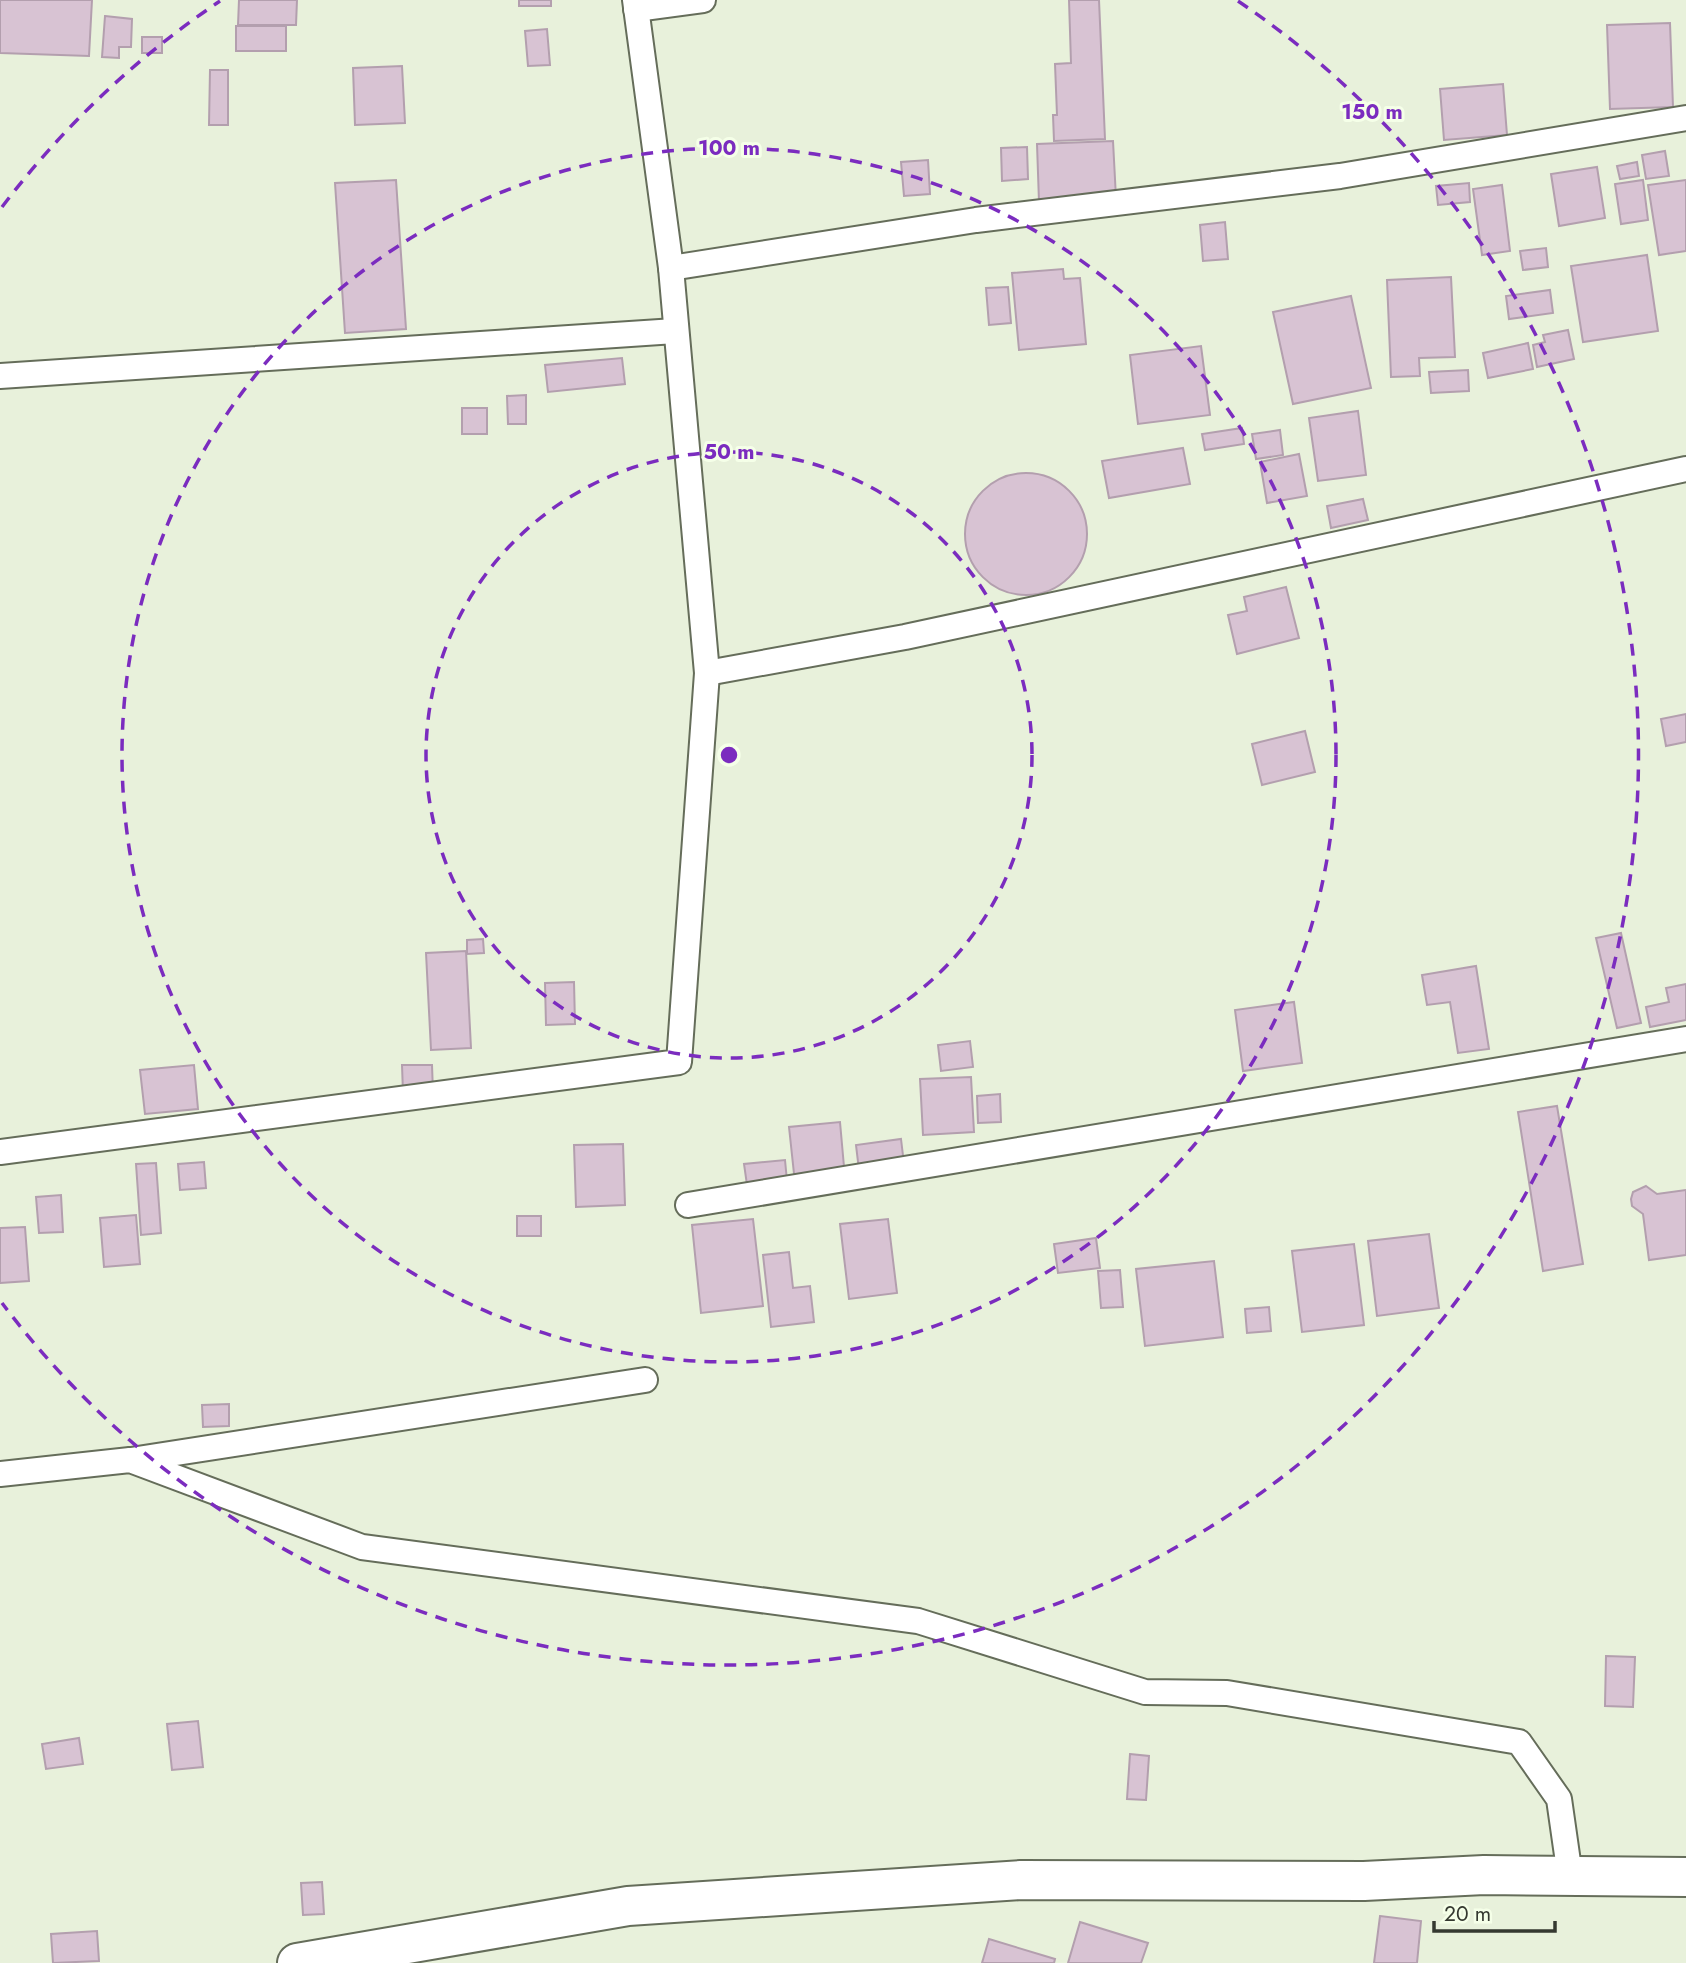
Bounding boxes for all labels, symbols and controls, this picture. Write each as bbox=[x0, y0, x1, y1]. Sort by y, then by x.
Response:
text: 150 m bbox=[1341, 97, 1403, 127]
text: 100 m bbox=[698, 133, 760, 163]
text: 50 m bbox=[704, 437, 754, 467]
centre of rings bbox=[717, 743, 741, 767]
scale bar bbox=[1434, 1890, 1555, 1934]
text: 20 m bbox=[1444, 1899, 1491, 1929]

